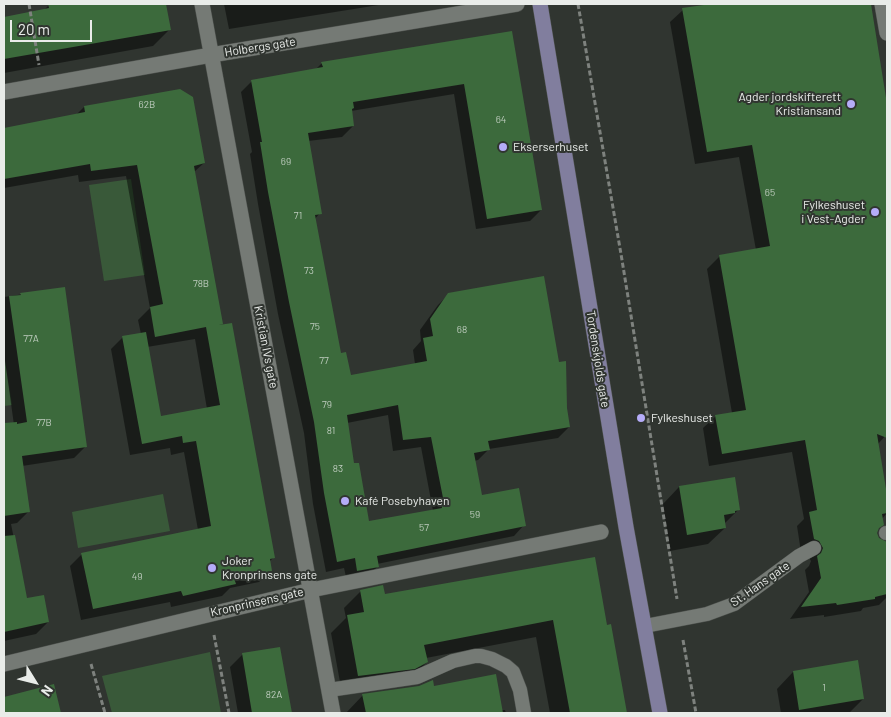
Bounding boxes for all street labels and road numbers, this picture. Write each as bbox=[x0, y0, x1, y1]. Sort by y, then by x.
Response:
street label: Holbergs gate bbox=[223, 34, 297, 60]
street label: Kristian IVs gate bbox=[251, 304, 281, 390]
street label: Tordenskjolds gate bbox=[583, 309, 613, 409]
street label: St. Hans gate bbox=[728, 558, 792, 610]
street label: Kronprinsens gate bbox=[209, 584, 305, 620]

